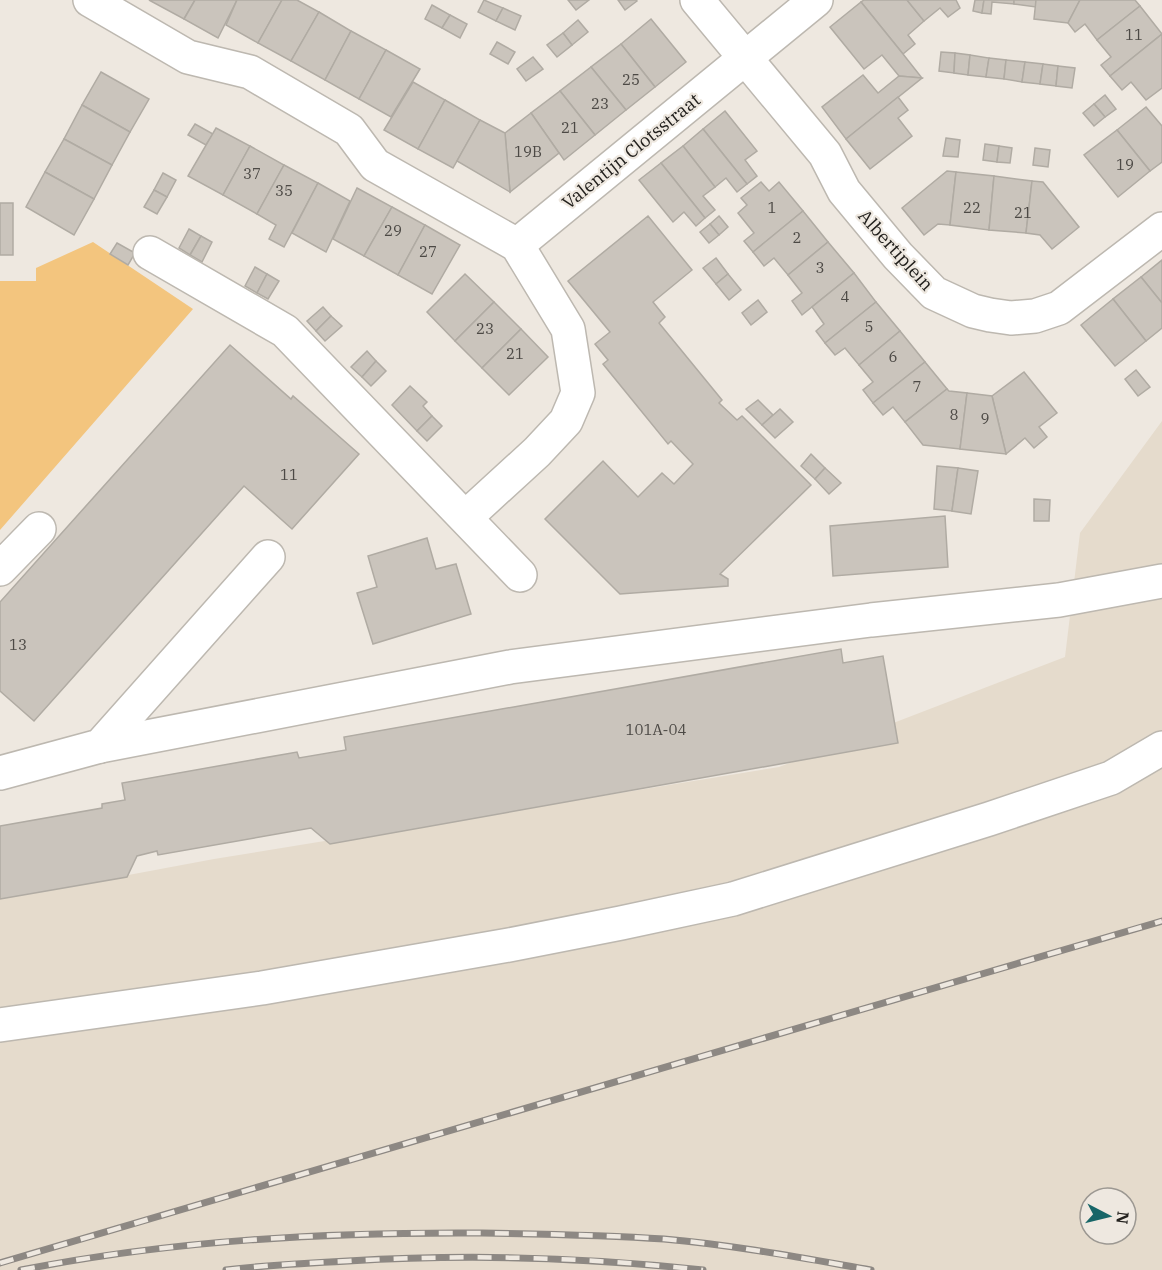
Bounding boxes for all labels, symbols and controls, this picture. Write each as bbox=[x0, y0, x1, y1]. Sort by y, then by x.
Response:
house number: 11 bbox=[1125, 25, 1143, 44]
house number: 25 bbox=[622, 70, 640, 89]
street label: Valentijn Clotsstraat bbox=[557, 88, 705, 214]
house number: 23 bbox=[591, 94, 609, 113]
house number: 21 bbox=[561, 118, 579, 137]
house number: 19B bbox=[514, 142, 542, 161]
house number: 19 bbox=[1116, 155, 1134, 174]
house number: 37 bbox=[243, 164, 261, 183]
house number: 35 bbox=[275, 181, 293, 200]
house number: 1 bbox=[767, 198, 777, 217]
house number: 22 bbox=[963, 198, 981, 217]
house number: 21 bbox=[1014, 203, 1032, 222]
street label: Albertiplein bbox=[853, 205, 939, 295]
house number: 29 bbox=[384, 221, 402, 240]
house number: 2 bbox=[792, 228, 802, 247]
house number: 27 bbox=[419, 242, 437, 261]
house number: 3 bbox=[815, 258, 825, 277]
house number: 4 bbox=[840, 287, 850, 306]
house number: 5 bbox=[864, 317, 874, 336]
house number: 23 bbox=[476, 319, 494, 338]
house number: 21 bbox=[506, 344, 524, 363]
house number: 6 bbox=[888, 347, 898, 366]
house number: 7 bbox=[912, 377, 922, 396]
house number: 8 bbox=[949, 405, 959, 424]
house number: 9 bbox=[980, 409, 990, 428]
house number: 11 bbox=[280, 465, 298, 484]
house number: 13 bbox=[9, 635, 27, 654]
house number: 101A-04 bbox=[626, 720, 686, 739]
north arrow bbox=[1078, 1186, 1138, 1246]
text: N bbox=[1112, 1210, 1134, 1225]

